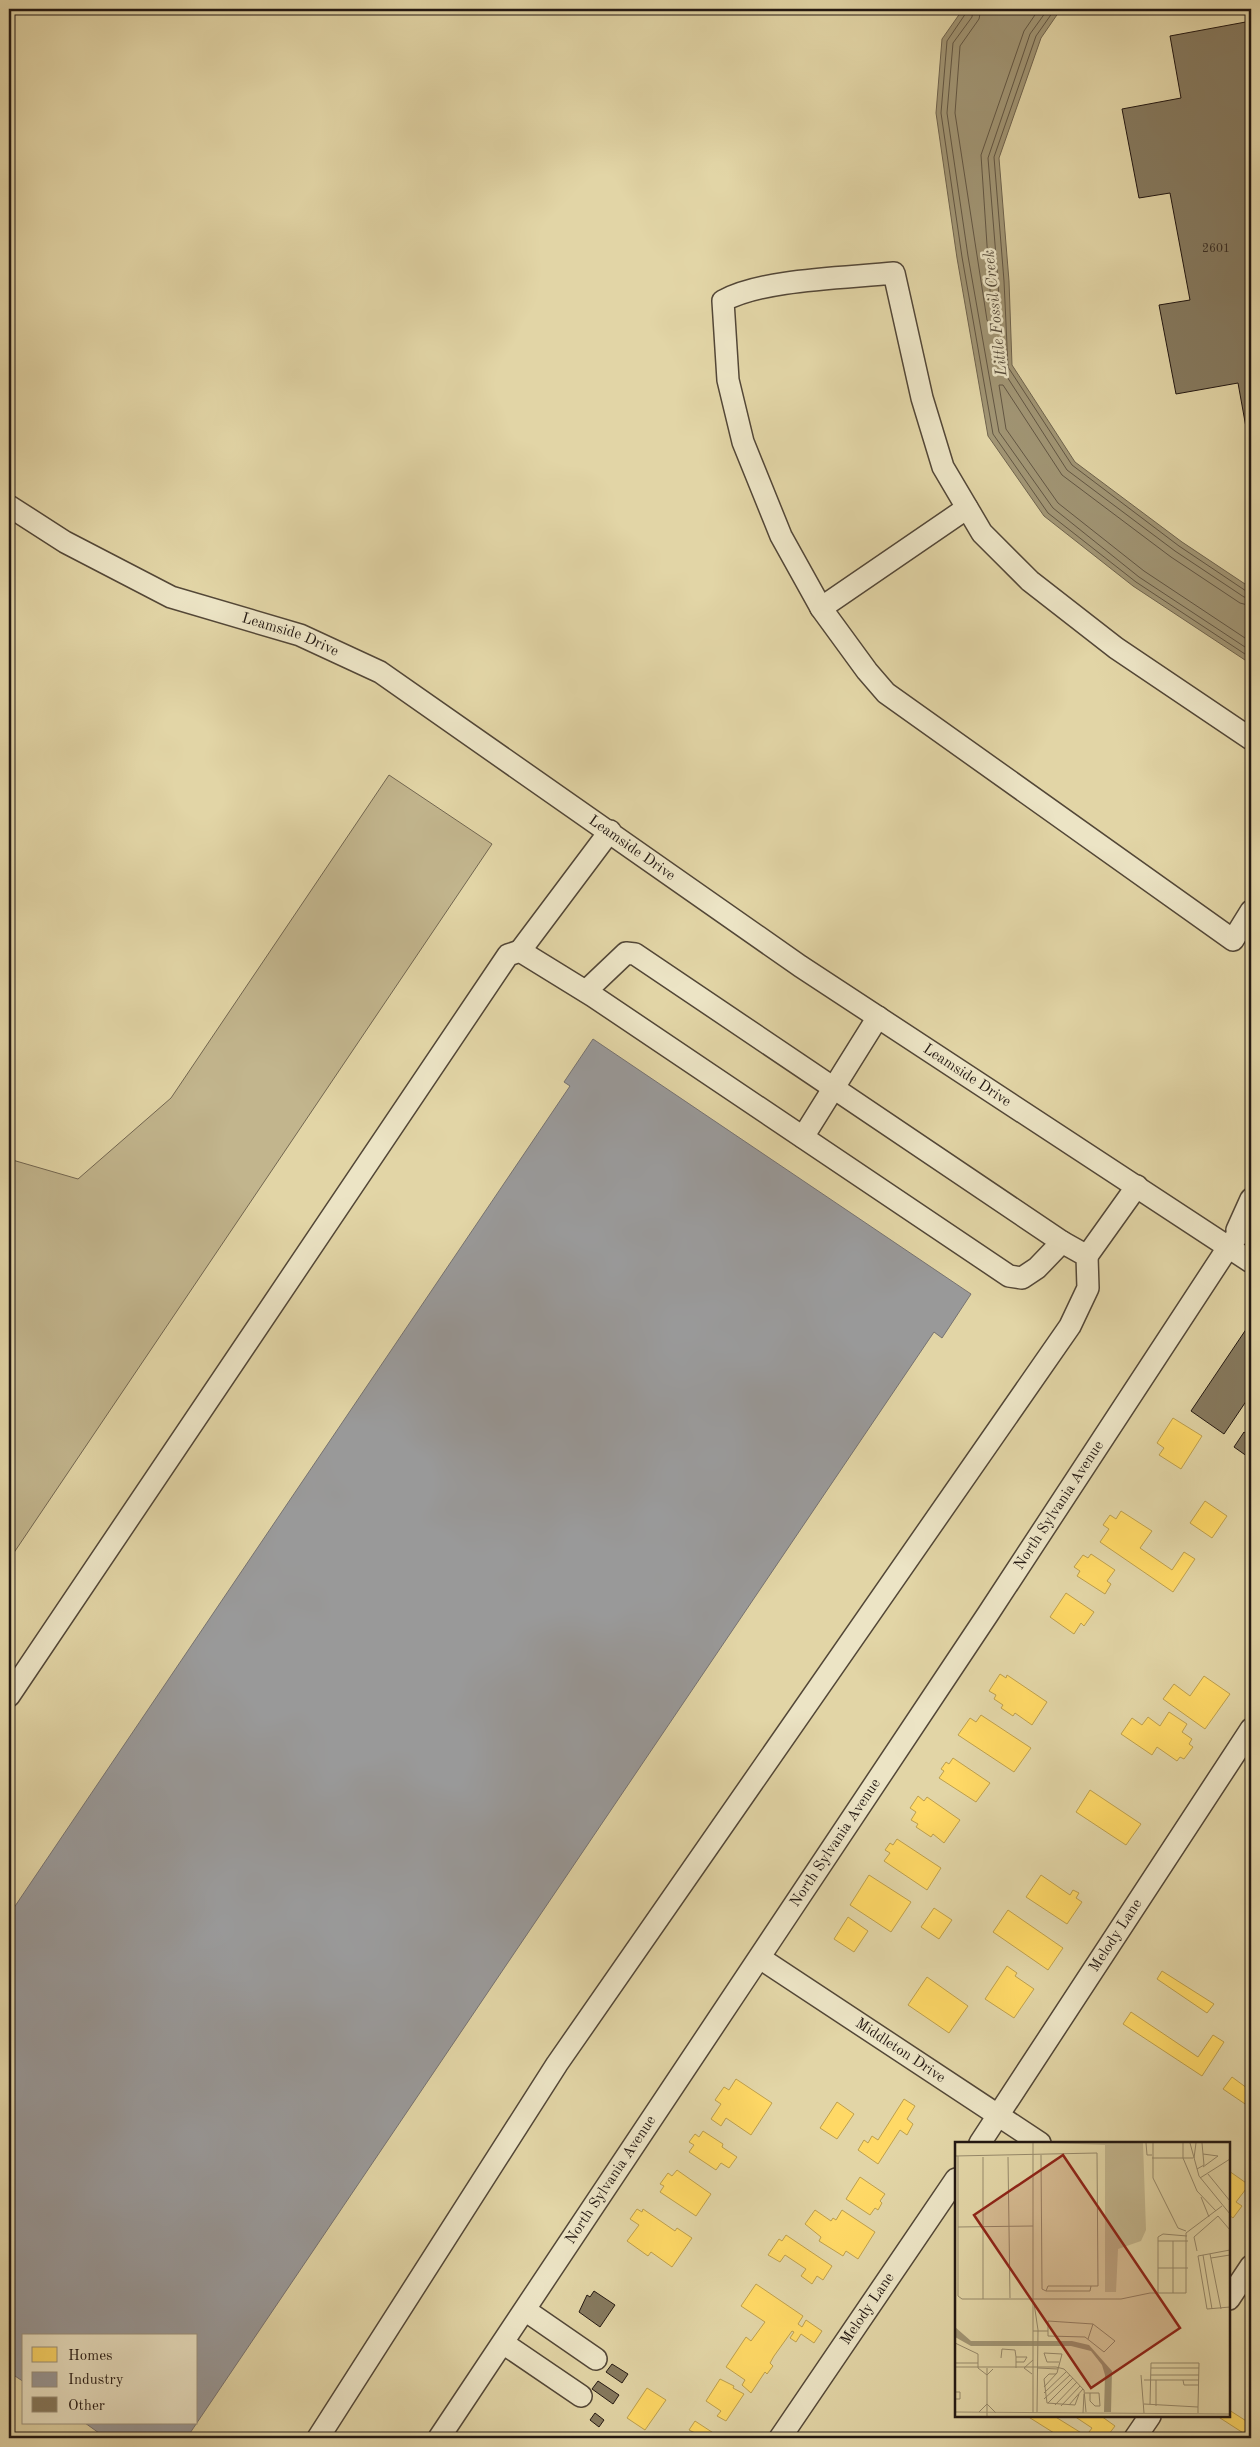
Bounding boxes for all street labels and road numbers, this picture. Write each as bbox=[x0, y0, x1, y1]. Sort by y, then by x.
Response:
street label: Leamside Drive bbox=[240, 611, 341, 659]
street label: Leamside Drive bbox=[586, 813, 678, 884]
street label: Leamside Drive bbox=[920, 1041, 1014, 1110]
street label: North Sylvania Avenue bbox=[1012, 1438, 1107, 1572]
street label: North Sylvania Avenue bbox=[787, 1776, 883, 1910]
street label: Melody Lane bbox=[1087, 1896, 1145, 1975]
street label: Middleton Drive bbox=[852, 2016, 948, 2086]
street label: North Sylvania Avenue bbox=[563, 2113, 659, 2247]
street label: Melody Lane bbox=[838, 2270, 897, 2348]

